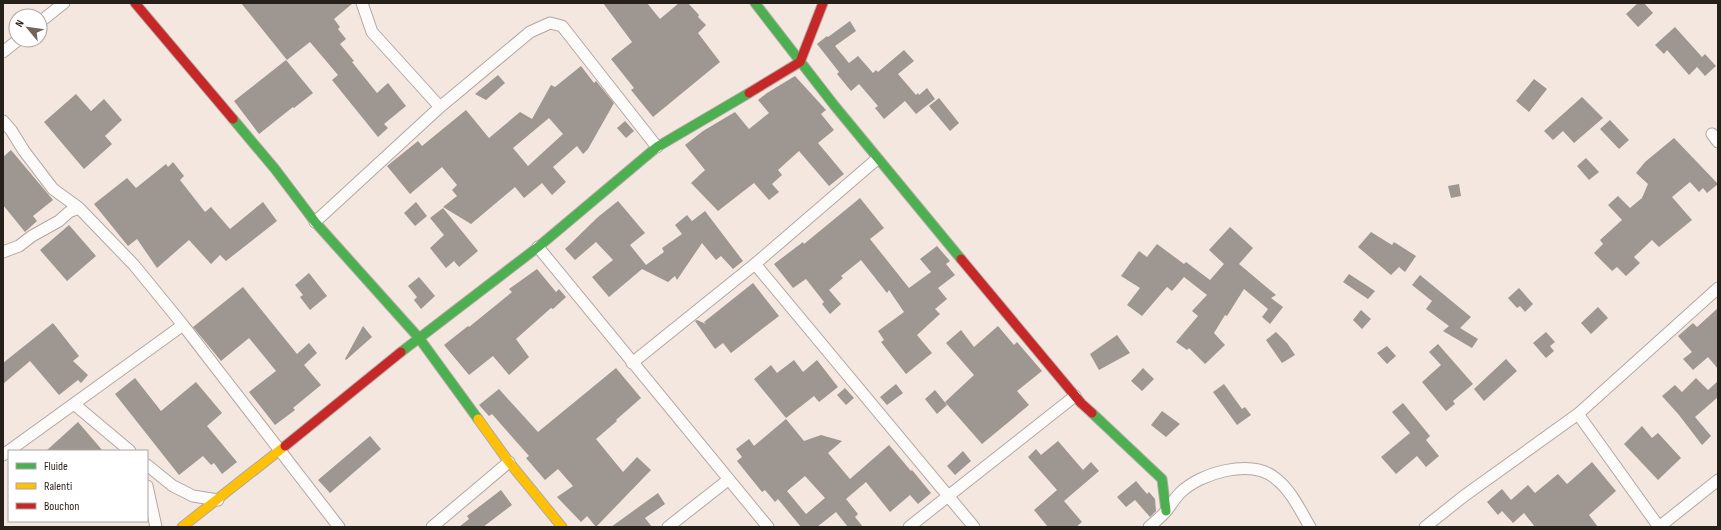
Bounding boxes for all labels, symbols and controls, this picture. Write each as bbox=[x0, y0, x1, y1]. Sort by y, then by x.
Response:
north arrow bbox=[8, 8, 48, 48]
text: N bbox=[13, 18, 27, 29]
legend bbox=[8, 450, 148, 522]
text: Fluide bbox=[44, 459, 68, 474]
text: Ralenti bbox=[44, 479, 72, 494]
text: Bouchon bbox=[44, 499, 79, 514]

